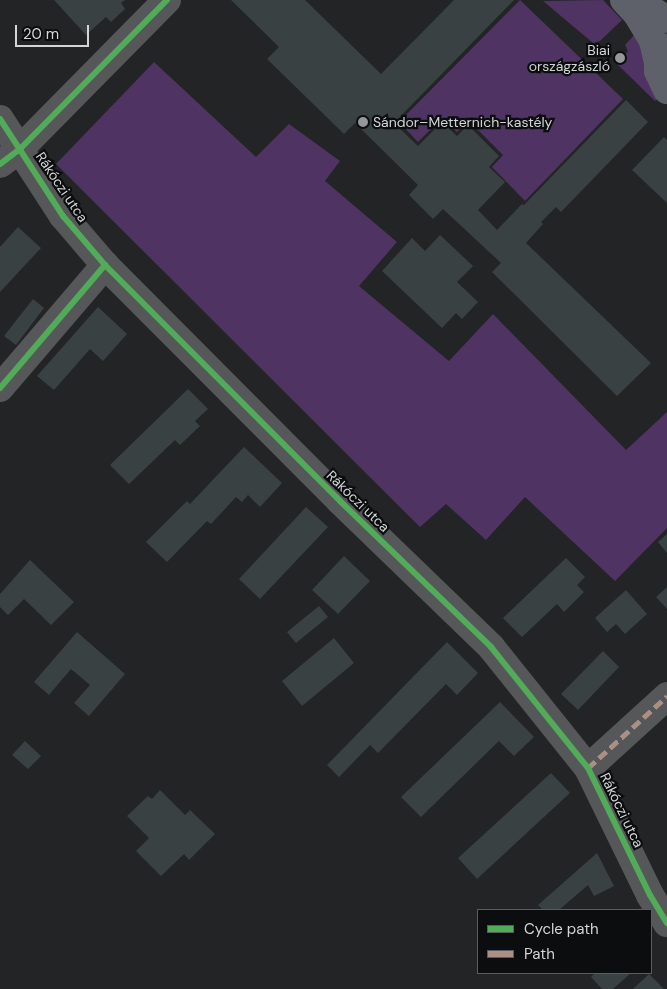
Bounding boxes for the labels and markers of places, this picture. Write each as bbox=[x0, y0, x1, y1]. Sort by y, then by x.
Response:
place label: Biai országzászló bbox=[529, 42, 610, 74]
marker: Biai országzászló bbox=[614, 52, 626, 64]
place label: Sándor–Metternich-kastély bbox=[373, 114, 552, 130]
marker: Sándor–Metternich-kastély bbox=[357, 116, 369, 128]

